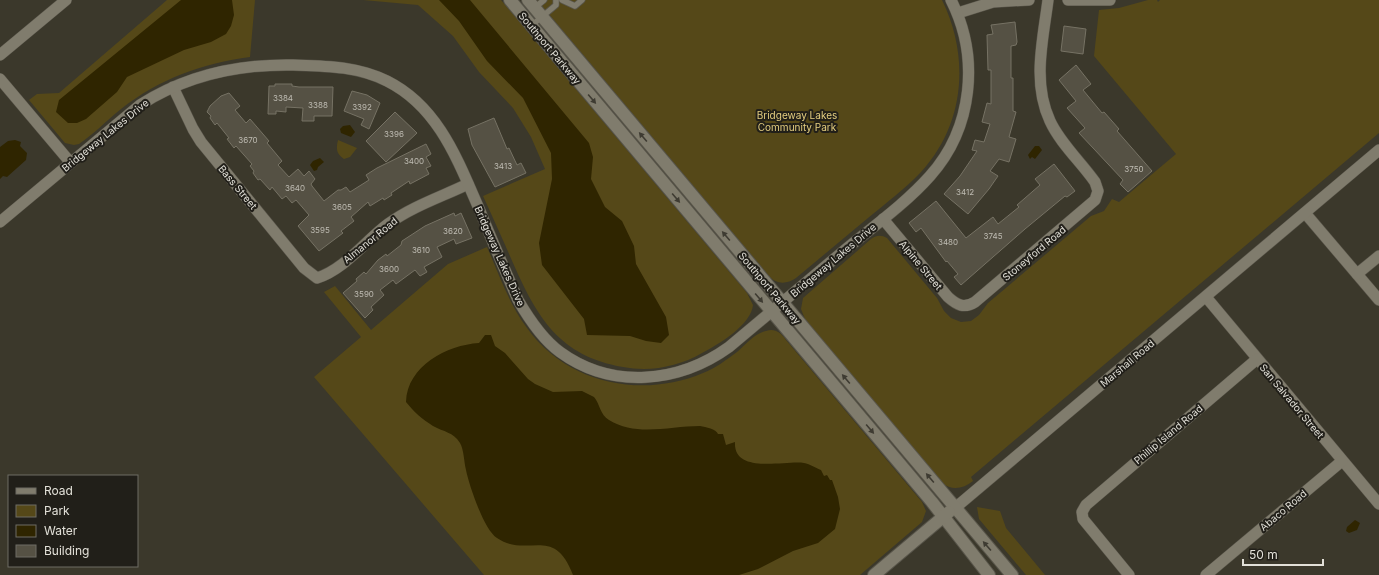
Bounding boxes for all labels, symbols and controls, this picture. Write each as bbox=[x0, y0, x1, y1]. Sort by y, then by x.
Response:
street label: Southport Parkway bbox=[516, 10, 584, 87]
house number: 3384 bbox=[273, 93, 293, 103]
one-way arrow bbox=[588, 93, 597, 104]
street label: Bridgeway Lakes Drive bbox=[59, 96, 151, 174]
house number: 3388 bbox=[308, 100, 328, 110]
house number: 3392 bbox=[352, 102, 372, 112]
park label: Bridgeway Lakes Community Park bbox=[757, 109, 837, 133]
house number: 3396 bbox=[384, 129, 404, 139]
one-way arrow bbox=[638, 131, 647, 142]
house number: 3670 bbox=[238, 135, 258, 145]
house number: 3400 bbox=[404, 156, 424, 166]
house number: 3413 bbox=[494, 161, 512, 171]
street label: Bass Street bbox=[216, 163, 260, 212]
house number: 3750 bbox=[1124, 164, 1144, 174]
house number: 3640 bbox=[285, 183, 305, 193]
house number: 3412 bbox=[956, 187, 974, 197]
one-way arrow bbox=[671, 193, 680, 204]
house number: 3605 bbox=[332, 202, 352, 212]
street label: Bridgeway Lakes Drive bbox=[473, 204, 528, 308]
street label: Almanor Road bbox=[340, 214, 400, 266]
street label: Bridgeway Lakes Drive bbox=[788, 221, 878, 299]
street label: Stoneyford Road bbox=[1000, 223, 1068, 283]
house number: 3595 bbox=[310, 225, 330, 235]
house number: 3620 bbox=[443, 226, 463, 236]
one-way arrow bbox=[722, 231, 731, 242]
house number: 3745 bbox=[983, 231, 1003, 241]
house number: 3480 bbox=[938, 237, 958, 247]
street label: Alpine Street bbox=[897, 238, 946, 293]
house number: 3610 bbox=[412, 245, 430, 255]
street label: Southport Parkway bbox=[736, 250, 804, 327]
house number: 3600 bbox=[379, 264, 399, 274]
house number: 3590 bbox=[354, 289, 374, 299]
one-way arrow bbox=[755, 292, 764, 303]
street label: Marshall Road bbox=[1097, 337, 1157, 389]
street label: San Salvador Street bbox=[1257, 361, 1327, 441]
one-way arrow bbox=[841, 373, 850, 384]
street label: Phillip Island Road bbox=[1131, 402, 1205, 466]
one-way arrow bbox=[865, 425, 874, 434]
one-way arrow bbox=[925, 473, 934, 483]
legend bbox=[8, 475, 138, 567]
text: Road bbox=[44, 483, 73, 498]
street label: Abaco Road bbox=[1257, 487, 1309, 533]
text: Park bbox=[44, 503, 70, 518]
text: Water bbox=[44, 523, 78, 538]
one-way arrow bbox=[982, 540, 991, 551]
scale bar bbox=[1243, 541, 1323, 567]
text: Building bbox=[44, 543, 89, 558]
text: 50 m bbox=[1249, 547, 1278, 562]

